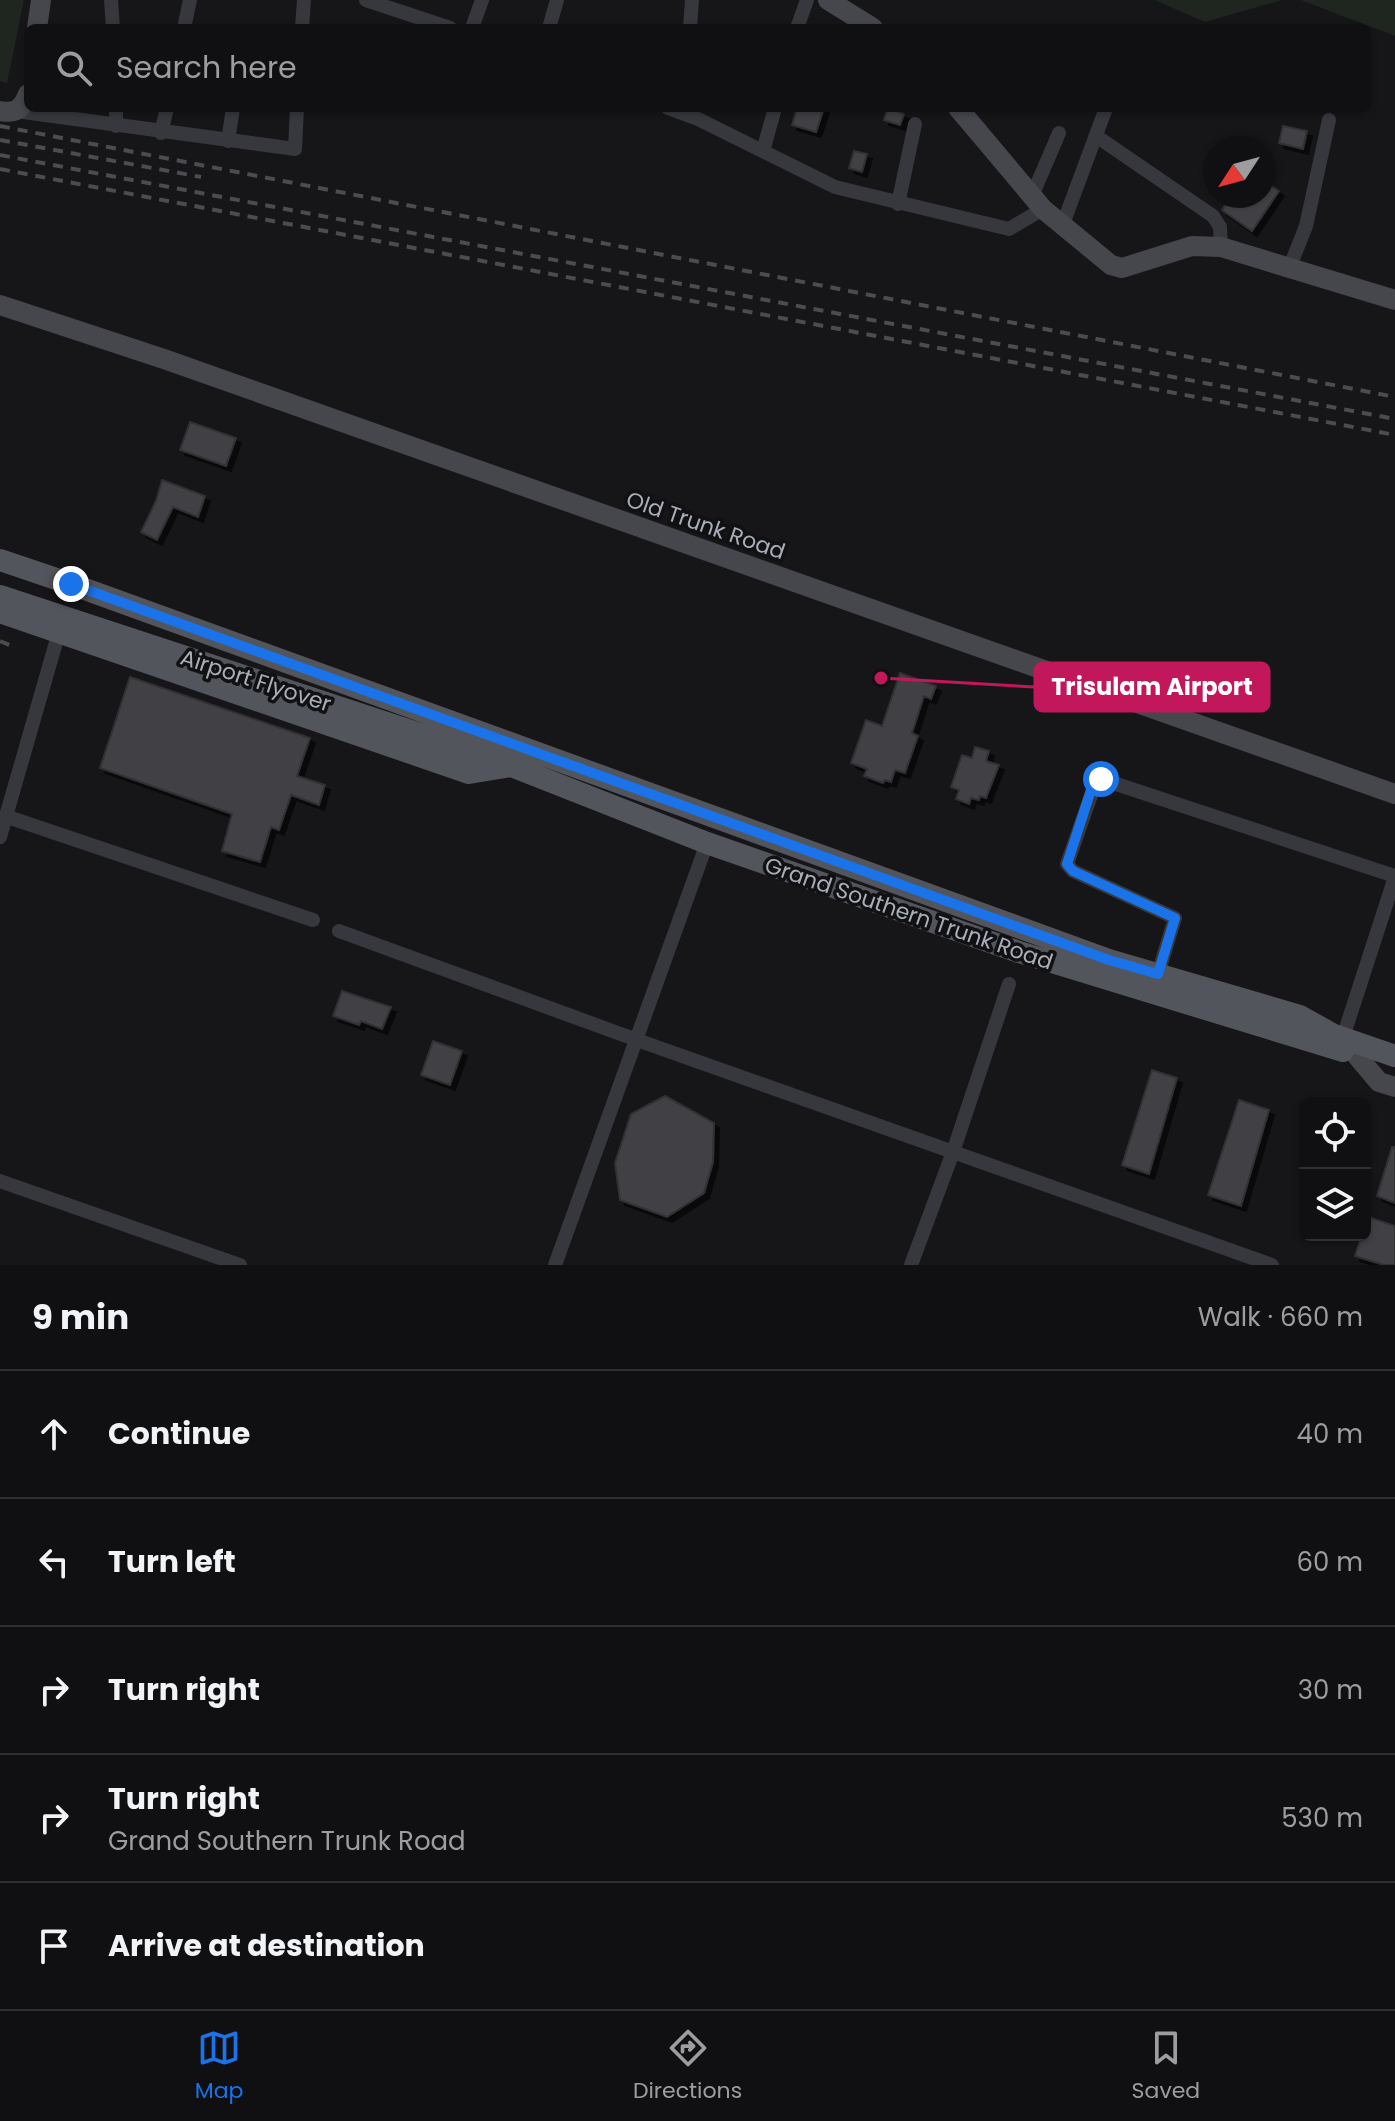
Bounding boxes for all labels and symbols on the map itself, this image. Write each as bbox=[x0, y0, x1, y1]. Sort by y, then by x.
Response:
north arrow bbox=[1203, 136, 1275, 208]
street label: Old Trunk Road bbox=[622, 484, 789, 567]
route end bbox=[53, 566, 89, 602]
street label: Airport Flyover bbox=[177, 642, 335, 719]
callout: Trisulam Airport bbox=[1035, 663, 1269, 711]
text: Trisulam Airport bbox=[1051, 670, 1253, 703]
route start bbox=[1083, 761, 1119, 797]
street label: Grand Southern Trunk Road bbox=[761, 850, 1057, 977]

